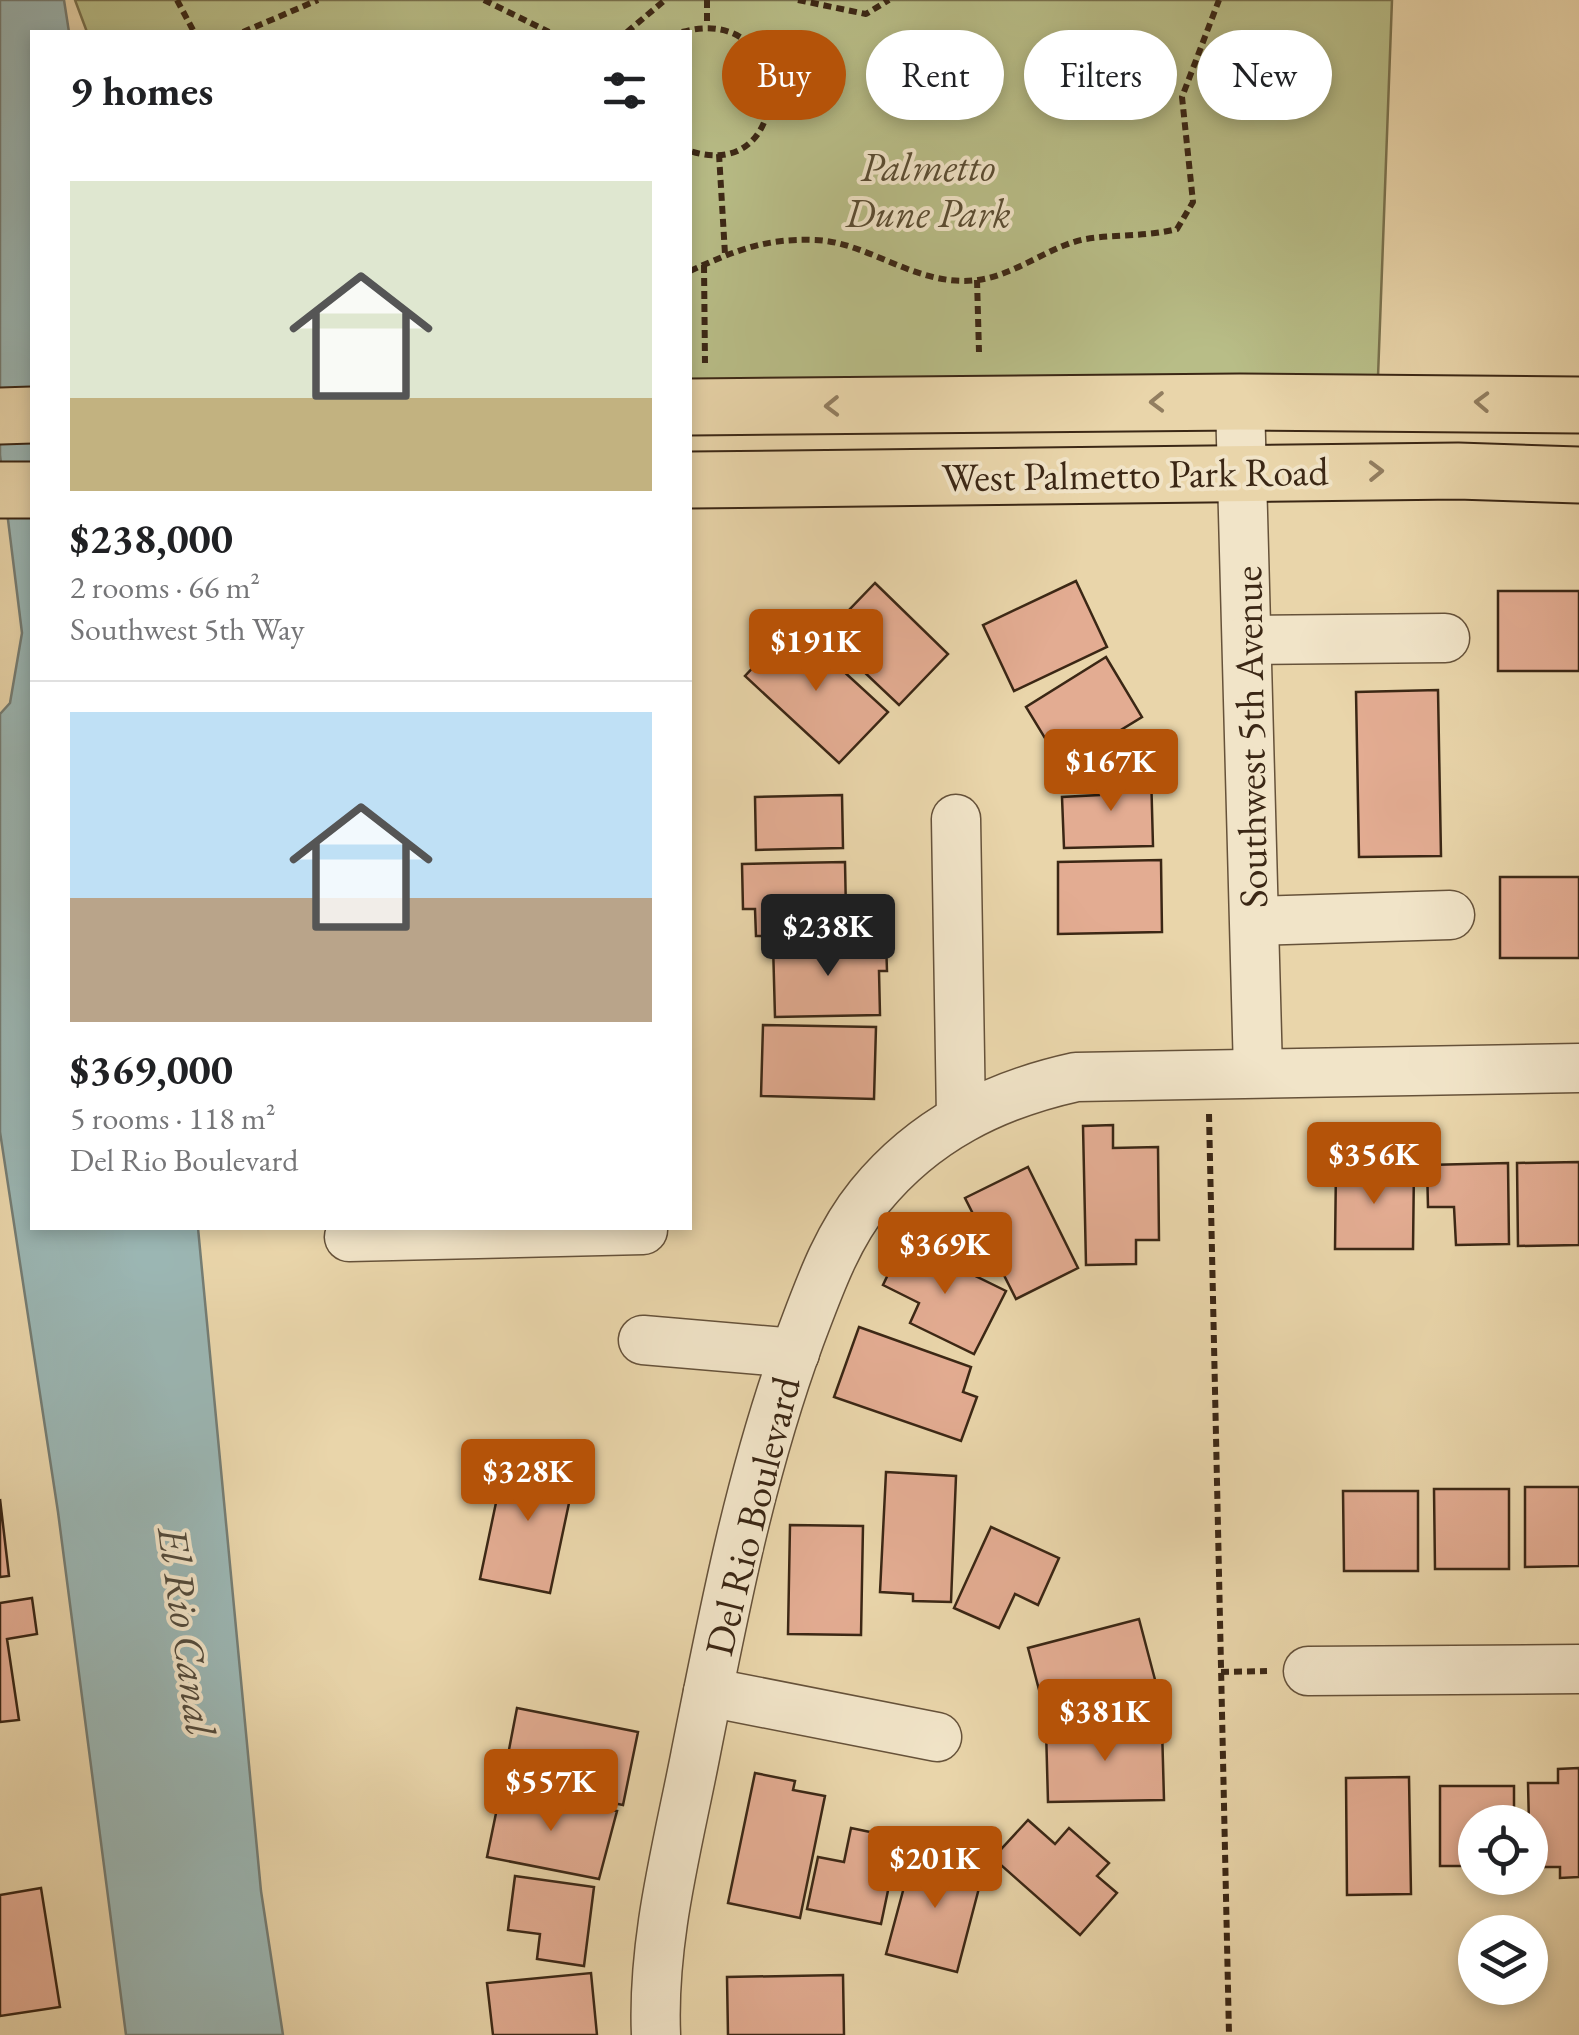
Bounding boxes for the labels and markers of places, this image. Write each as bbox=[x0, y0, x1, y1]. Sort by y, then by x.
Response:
pin: $191K bbox=[746, 609, 886, 694]
pin: $167K bbox=[1041, 729, 1181, 814]
pin: $238K bbox=[758, 894, 898, 979]
pin: $356K bbox=[1304, 1122, 1444, 1207]
pin: $369K bbox=[875, 1212, 1015, 1297]
pin: $328K bbox=[458, 1439, 598, 1524]
pin: $381K bbox=[1035, 1679, 1175, 1764]
pin: $557K bbox=[481, 1749, 621, 1834]
pin: $201K bbox=[865, 1826, 1005, 1911]

